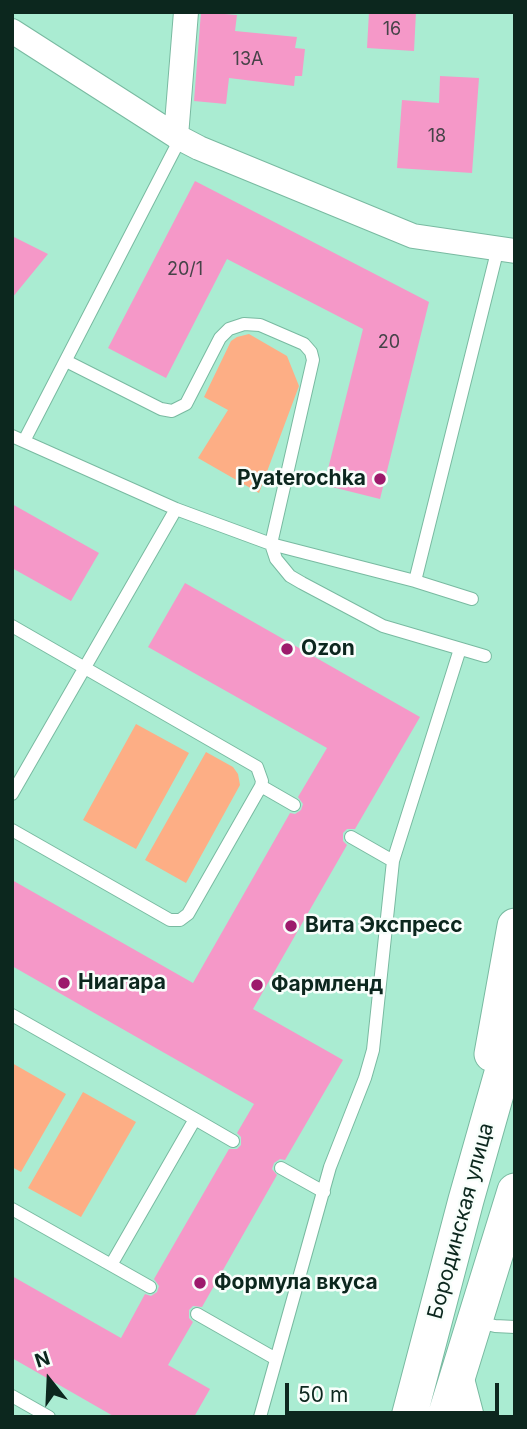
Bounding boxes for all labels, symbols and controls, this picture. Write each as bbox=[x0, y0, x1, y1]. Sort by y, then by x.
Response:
house number: 16 bbox=[383, 19, 401, 41]
house number: 13А bbox=[233, 49, 263, 71]
house number: 18 bbox=[428, 126, 446, 148]
house number: 20/1 bbox=[167, 259, 203, 281]
house number: 20 bbox=[378, 332, 400, 354]
place label: Pyaterochka bbox=[237, 466, 366, 492]
marker: Pyaterochka bbox=[372, 471, 388, 487]
place label: Ozon bbox=[301, 636, 355, 662]
marker: Ozon bbox=[279, 641, 295, 657]
place label: Вита Экспресс bbox=[305, 913, 463, 939]
marker: Вита Экспресс bbox=[283, 918, 299, 934]
place label: Ниагара bbox=[78, 970, 166, 996]
place label: Фармленд bbox=[271, 972, 383, 998]
marker: Ниагара bbox=[56, 975, 72, 991]
marker: Фармленд bbox=[249, 977, 265, 993]
street label: Бородинская улица bbox=[423, 1120, 499, 1322]
place label: Формула вкуса bbox=[214, 1270, 378, 1296]
marker: Формула вкуса bbox=[192, 1275, 208, 1291]
north arrow bbox=[14, 1345, 84, 1415]
text: N bbox=[32, 1346, 53, 1373]
scale bar bbox=[289, 1370, 503, 1414]
text: 50 m bbox=[298, 1382, 348, 1407]

